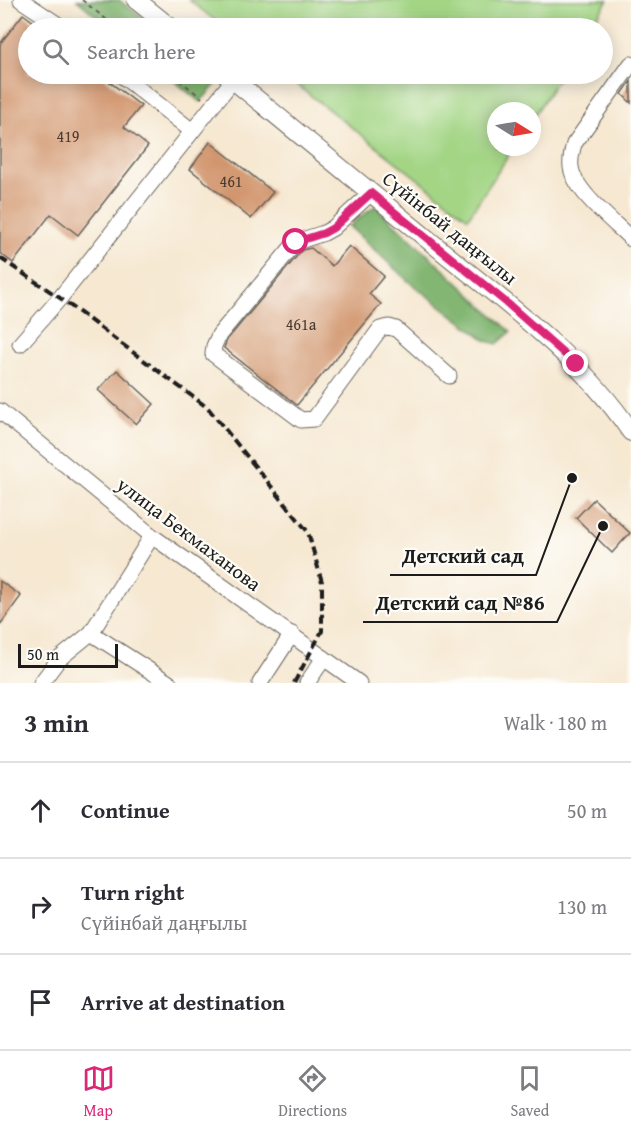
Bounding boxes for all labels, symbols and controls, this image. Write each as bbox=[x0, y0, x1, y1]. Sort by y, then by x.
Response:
search box bbox=[18, 18, 613, 84]
icon: search bbox=[39, 35, 72, 68]
text: Search here bbox=[87, 35, 196, 67]
north arrow bbox=[487, 102, 541, 156]
house number: 419 bbox=[56, 124, 80, 148]
street label: Сүйінбай даңғылы bbox=[377, 164, 524, 291]
house number: 461 bbox=[219, 169, 243, 193]
route start bbox=[282, 228, 308, 254]
house number: 461а bbox=[286, 312, 317, 336]
route end bbox=[562, 350, 588, 376]
street label: улица Бекмаханова bbox=[110, 469, 268, 598]
callout: Детский сад bbox=[390, 536, 536, 575]
text: Детский сад bbox=[401, 540, 524, 571]
callout: Детский сад №86 bbox=[363, 583, 557, 622]
text: Детский сад №86 bbox=[374, 587, 545, 618]
scale bar bbox=[18, 641, 118, 668]
text: 50 m bbox=[27, 642, 59, 666]
text: 3 min bbox=[24, 703, 89, 742]
text: Walk · 180 m bbox=[504, 708, 607, 737]
icon: ahead bbox=[24, 794, 57, 827]
text: Continue bbox=[81, 794, 170, 826]
text: 50 m bbox=[567, 796, 607, 825]
text: Turn right bbox=[81, 876, 184, 908]
icon: right bbox=[24, 890, 57, 923]
text: 130 m bbox=[557, 892, 607, 921]
text: Сүйінбай даңғылы bbox=[81, 908, 247, 937]
icon: arrive bbox=[24, 986, 57, 1019]
text: Arrive at destination bbox=[81, 986, 285, 1018]
tab: Map bbox=[82, 1062, 115, 1122]
tab: Directions bbox=[278, 1062, 347, 1122]
tab: Saved bbox=[510, 1062, 549, 1122]

